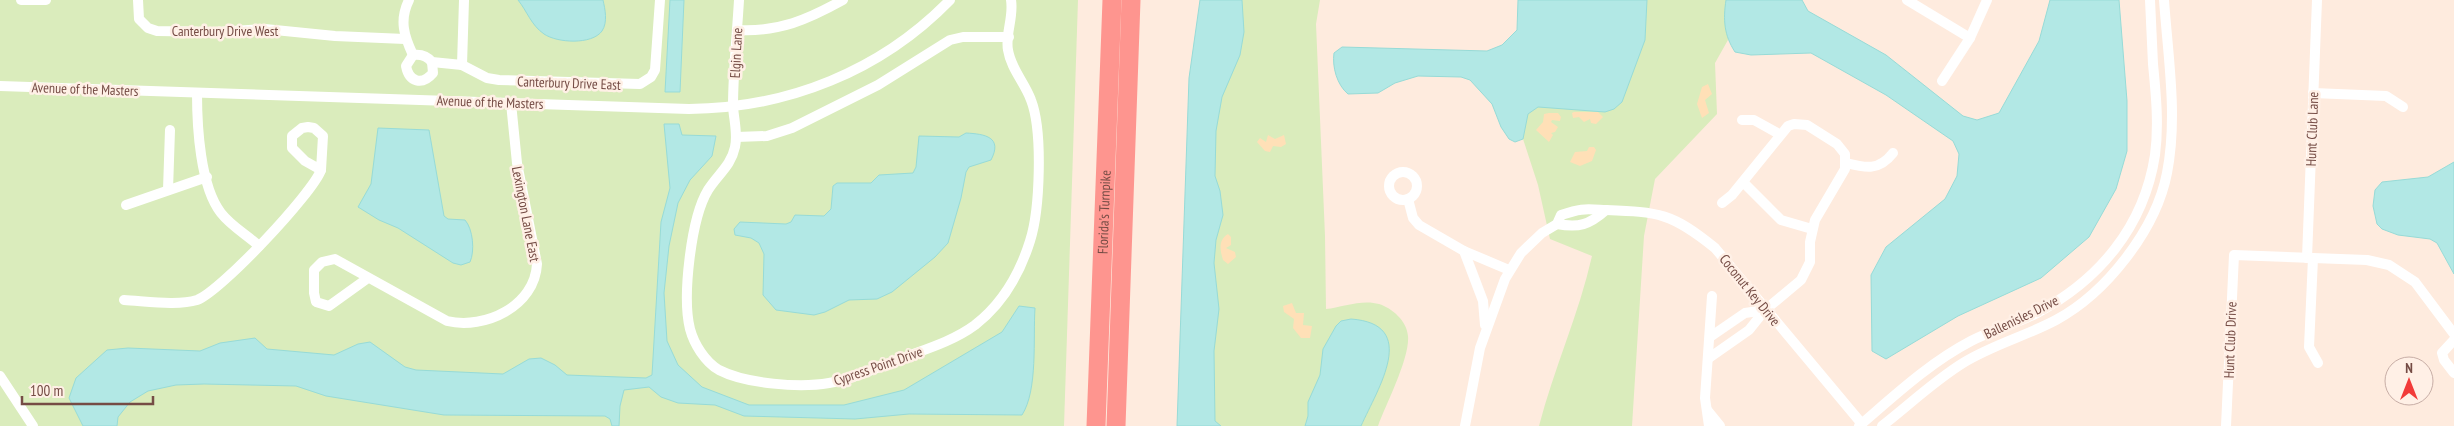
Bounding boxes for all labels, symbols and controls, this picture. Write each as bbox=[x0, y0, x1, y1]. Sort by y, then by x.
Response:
street label: Canterbury Drive West bbox=[172, 22, 278, 40]
street label: Elgin Lane bbox=[726, 27, 746, 79]
street label: Canterbury Drive East bbox=[517, 72, 621, 94]
street label: Avenue of the Masters bbox=[31, 78, 139, 100]
street label: Avenue of the Masters bbox=[436, 91, 544, 113]
street label: Hunt Club Lane bbox=[2302, 91, 2322, 167]
street label: Lexington Lane East bbox=[508, 165, 544, 263]
street label: Florida's Turnpike bbox=[1093, 170, 1115, 254]
street label: Coconut Key Drive bbox=[1716, 250, 1785, 330]
street label: Ballenisles Drive bbox=[1981, 291, 2061, 343]
street label: Hunt Club Drive bbox=[2220, 301, 2240, 379]
street label: Cypress Point Drive bbox=[831, 342, 925, 390]
north arrow bbox=[2384, 356, 2434, 406]
text: N bbox=[2405, 359, 2413, 377]
scale bar bbox=[22, 374, 154, 406]
text: 100 m bbox=[30, 381, 63, 400]

